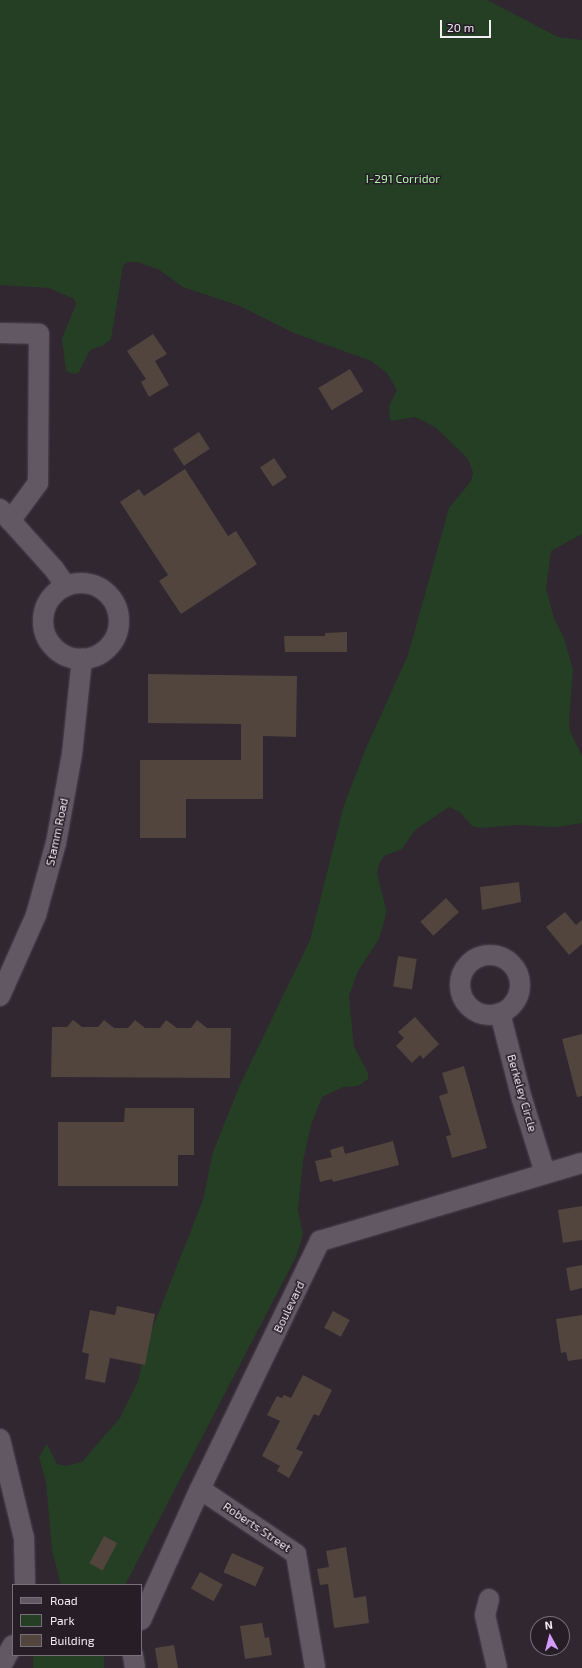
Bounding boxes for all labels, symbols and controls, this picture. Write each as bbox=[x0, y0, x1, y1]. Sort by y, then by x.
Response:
scale bar bbox=[442, 12, 493, 38]
text: 20 m bbox=[447, 20, 474, 34]
park label: I-291 Corridor bbox=[366, 172, 440, 186]
street label: Stamm Road bbox=[43, 797, 71, 867]
street label: Berkeley Circle bbox=[504, 1052, 540, 1134]
street label: Boulevard bbox=[270, 1279, 308, 1335]
street label: Roberts Street bbox=[220, 1499, 294, 1555]
legend bbox=[12, 1584, 142, 1656]
text: Road bbox=[50, 1593, 78, 1607]
text: Park bbox=[50, 1613, 75, 1627]
north arrow bbox=[530, 1616, 570, 1656]
text: N bbox=[544, 1618, 553, 1632]
text: Building bbox=[50, 1633, 94, 1647]

